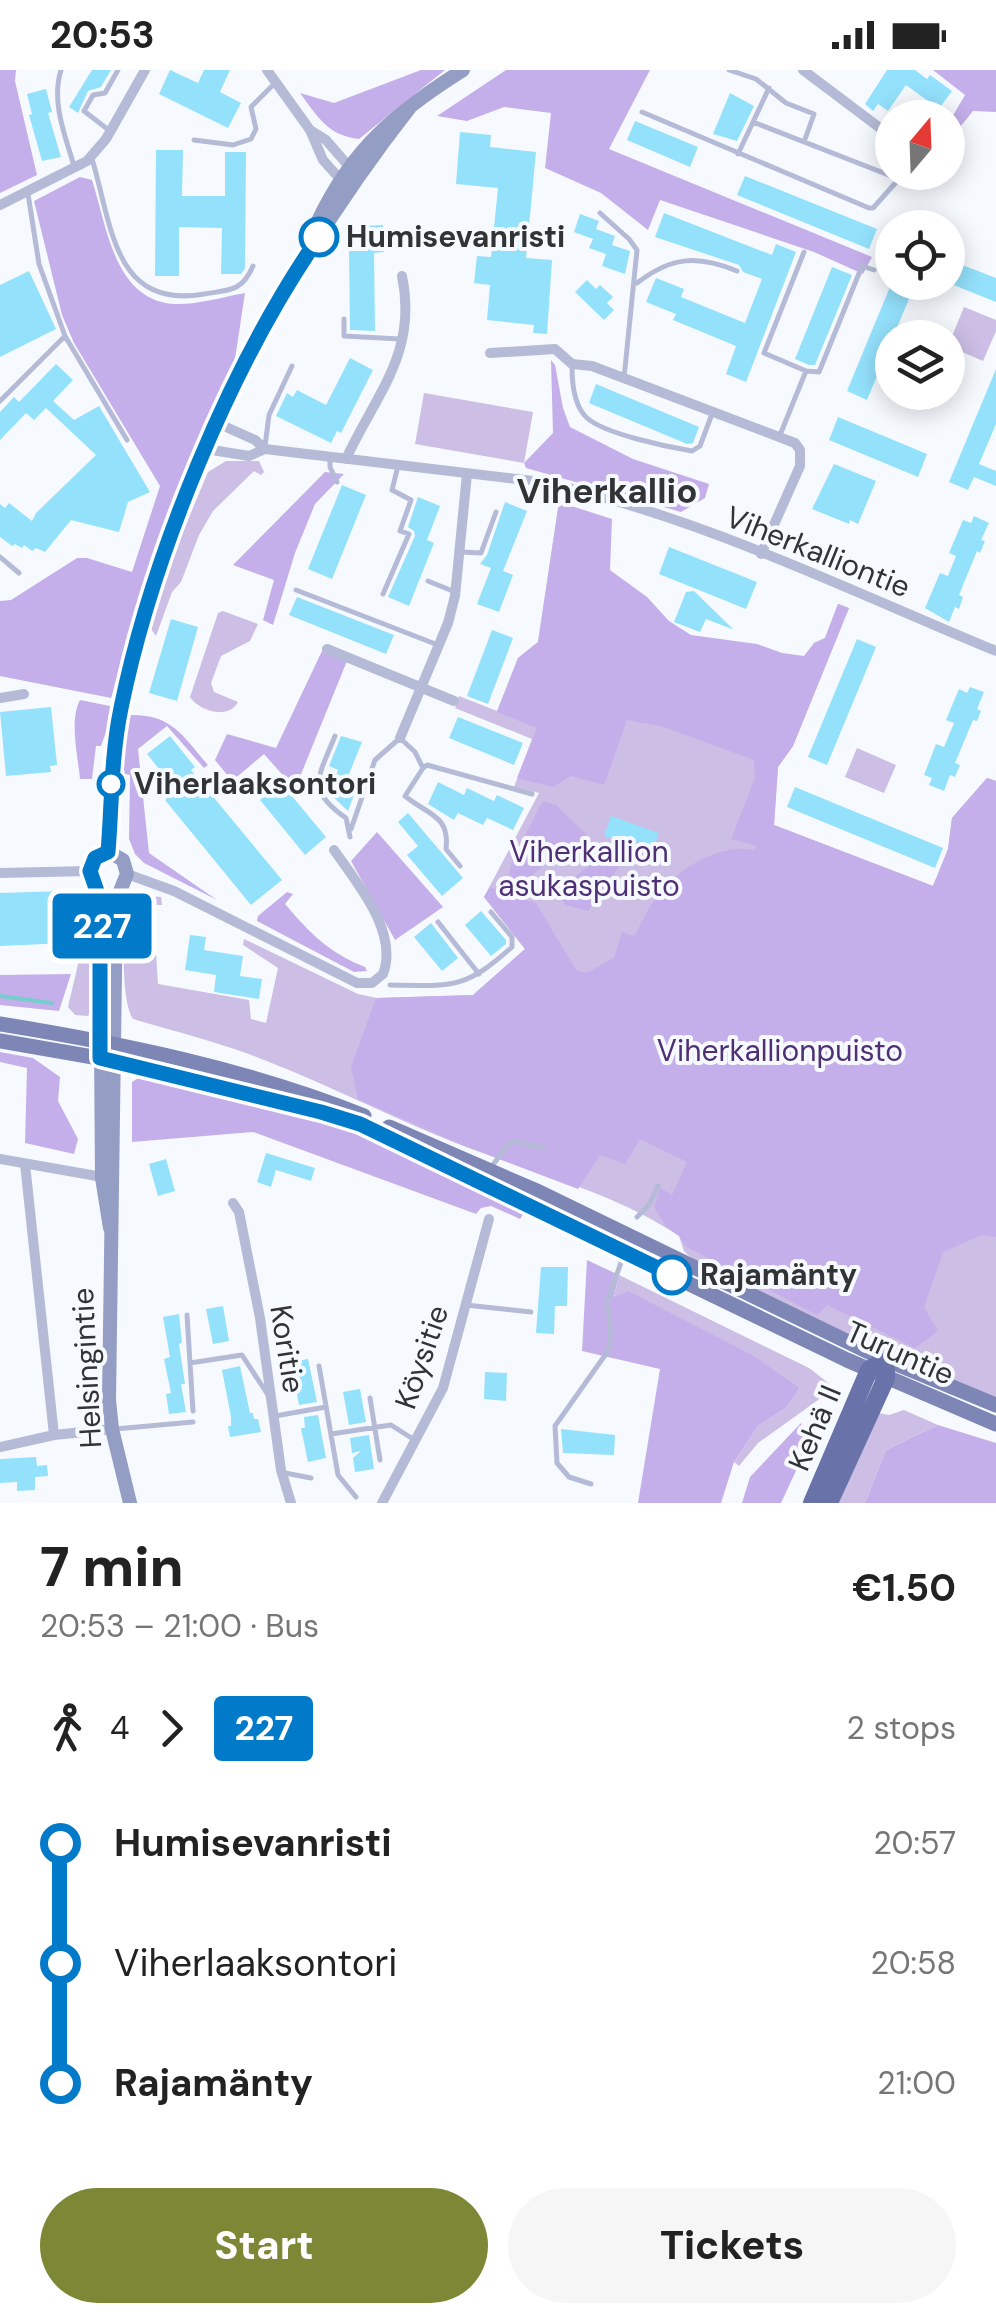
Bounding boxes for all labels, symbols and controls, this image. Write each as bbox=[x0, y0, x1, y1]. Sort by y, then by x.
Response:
text: 20:53 bbox=[50, 10, 155, 60]
north arrow bbox=[875, 100, 965, 190]
map controls bbox=[875, 100, 965, 410]
button: locate bbox=[875, 210, 965, 300]
place label: Humisevanristi bbox=[346, 217, 565, 256]
marker: Humisevanristi bbox=[300, 218, 338, 256]
button: layers bbox=[875, 320, 965, 410]
district label: Viherkallio bbox=[516, 468, 698, 514]
street label: Viherkalliontie bbox=[720, 497, 916, 606]
place label: Viherlaaksontori bbox=[134, 764, 376, 803]
marker: Viherlaaksontori bbox=[98, 771, 124, 797]
park label: Viherkallion asukaspuisto bbox=[498, 832, 680, 905]
line badge: 227 bbox=[44, 894, 160, 958]
text: 227 bbox=[73, 903, 131, 949]
park label: Viherkallionpuisto bbox=[657, 1031, 903, 1070]
place label: Rajamänty bbox=[700, 1255, 857, 1294]
marker: Rajamänty bbox=[653, 1256, 691, 1294]
street label: Helsingintie bbox=[63, 1287, 110, 1449]
street label: Köysitie bbox=[386, 1300, 457, 1414]
street label: Koritie bbox=[261, 1302, 314, 1396]
street label: Turuntie bbox=[840, 1312, 960, 1394]
street label: Kehä II bbox=[779, 1379, 850, 1476]
text: 7 min bbox=[40, 1531, 184, 1603]
text: €1.50 bbox=[852, 1563, 956, 1613]
text: 20:53 – 21:00 · Bus bbox=[40, 1605, 319, 1647]
icon: walk bbox=[40, 1701, 95, 1756]
icon: forward bbox=[144, 1701, 199, 1756]
text: 227 bbox=[234, 1705, 293, 1751]
text: 4 bbox=[110, 1707, 129, 1749]
text: 2 stops bbox=[847, 1707, 956, 1749]
text: Humisevanristi bbox=[114, 1818, 392, 1868]
text: 20:57 bbox=[873, 1822, 956, 1864]
text: Viherlaaksontori bbox=[114, 1938, 397, 1988]
text: 20:58 bbox=[871, 1942, 956, 1984]
text: Rajamänty bbox=[114, 2058, 313, 2108]
text: 21:00 bbox=[877, 2062, 956, 2104]
button: Start bbox=[40, 2188, 488, 2303]
button: Tickets bbox=[508, 2188, 956, 2303]

